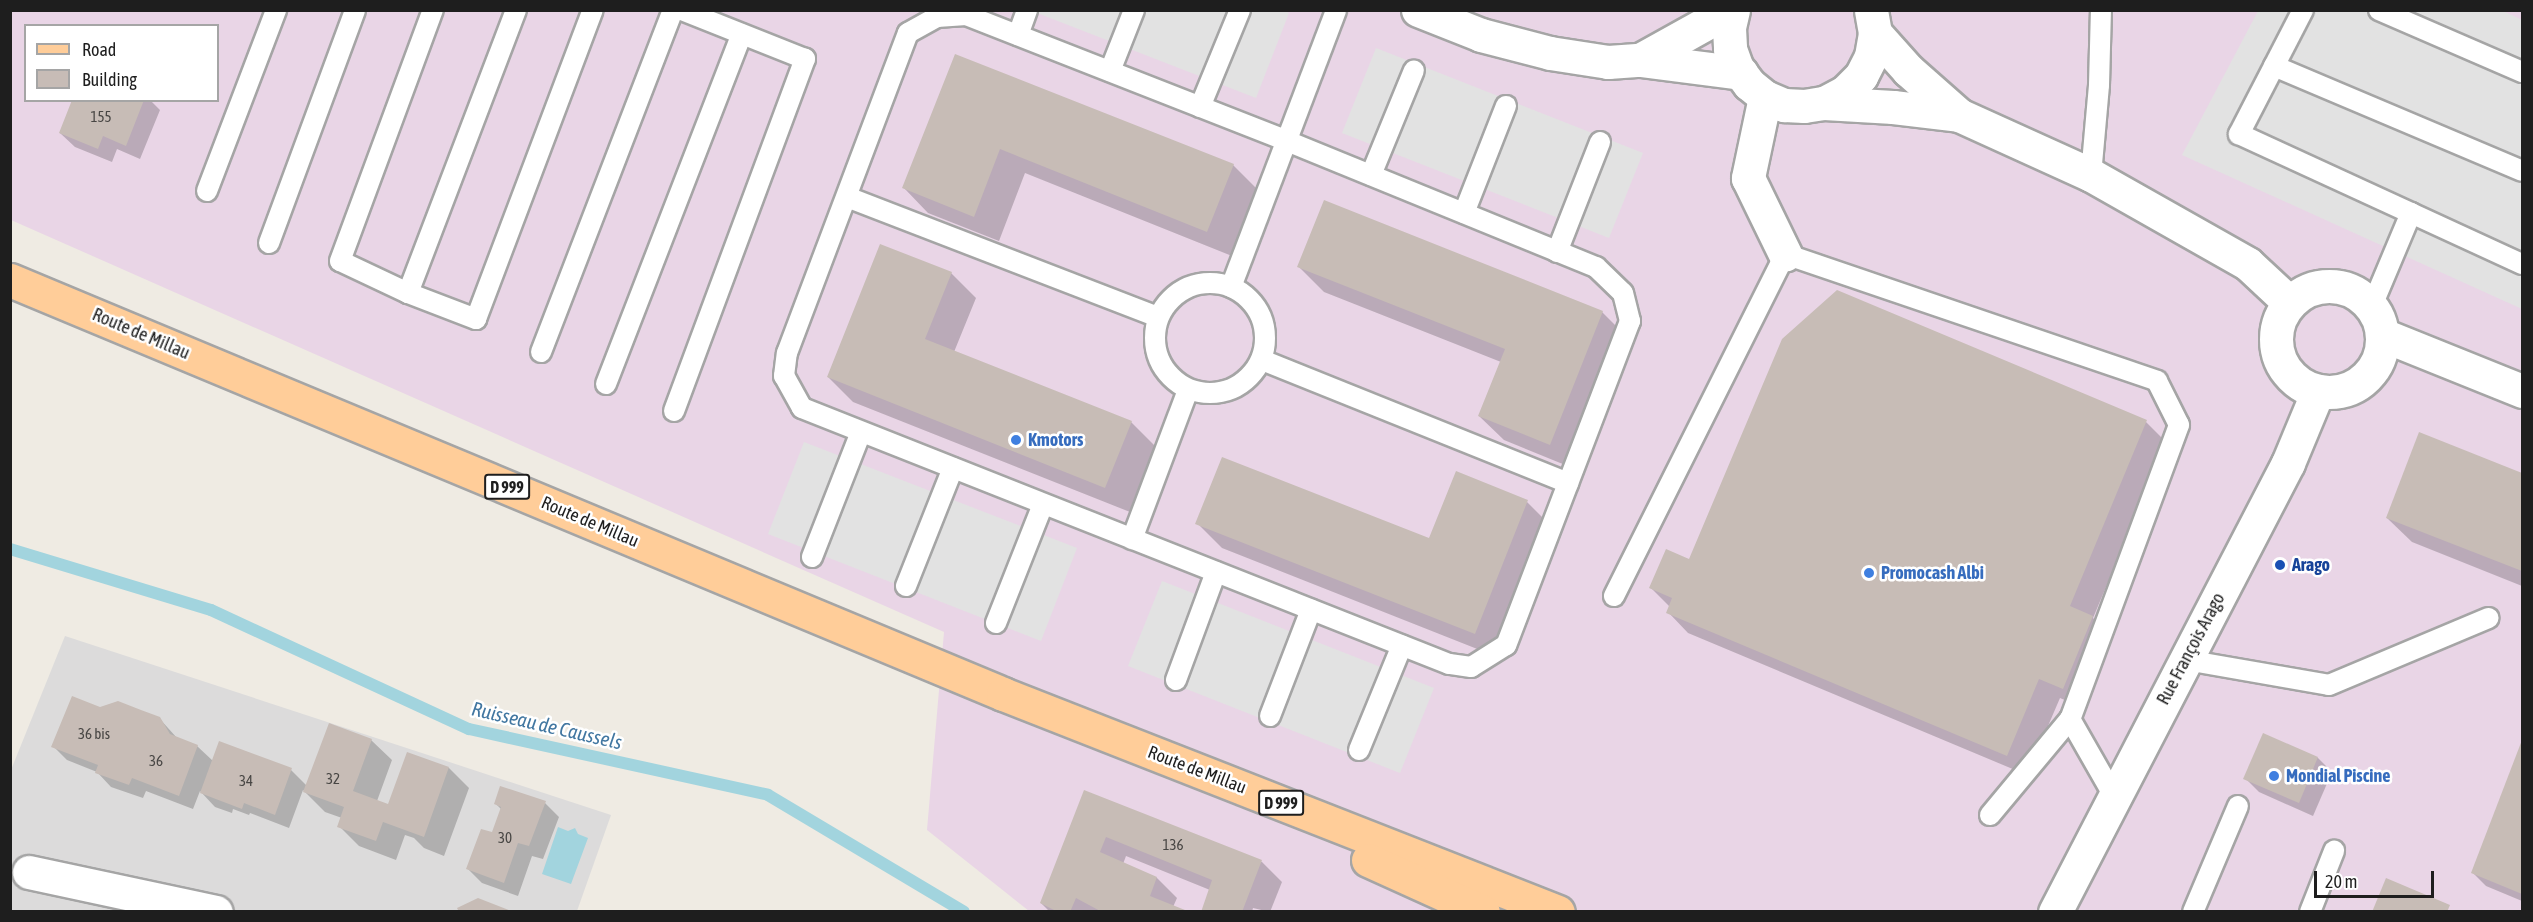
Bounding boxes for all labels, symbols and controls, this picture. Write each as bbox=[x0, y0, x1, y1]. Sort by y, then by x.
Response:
legend bbox=[24, 24, 219, 102]
text: Road bbox=[82, 39, 116, 60]
text: Building bbox=[82, 69, 137, 90]
house number: 155 bbox=[90, 108, 112, 126]
street label: Route de Millau bbox=[89, 304, 193, 364]
place label: Kmotors bbox=[1028, 429, 1083, 451]
marker: Kmotors bbox=[1009, 433, 1023, 447]
road number: D 999 bbox=[483, 474, 531, 500]
street label: Route de Millau bbox=[538, 492, 642, 552]
place label: Arago bbox=[2292, 554, 2330, 576]
marker: Arago bbox=[2273, 558, 2287, 572]
place label: Promocash Albi bbox=[1881, 562, 1984, 584]
marker: Promocash Albi bbox=[1862, 566, 1876, 580]
street label: Rue François Arago bbox=[2153, 589, 2229, 709]
water label: Ruisseau de Caussels bbox=[469, 696, 625, 754]
house number: 36 bis bbox=[78, 725, 110, 743]
street label: Route de Millau bbox=[1145, 741, 1249, 799]
house number: 36 bbox=[149, 752, 163, 770]
place label: Mondial Piscine bbox=[2286, 765, 2390, 787]
marker: Mondial Piscine bbox=[2267, 769, 2281, 783]
house number: 32 bbox=[326, 770, 340, 788]
house number: 34 bbox=[239, 772, 253, 790]
road number: D 999 bbox=[1257, 790, 1305, 816]
house number: 30 bbox=[498, 829, 512, 847]
house number: 136 bbox=[1162, 836, 1184, 854]
scale bar bbox=[2317, 859, 2437, 897]
text: 20 m bbox=[2325, 871, 2357, 892]

